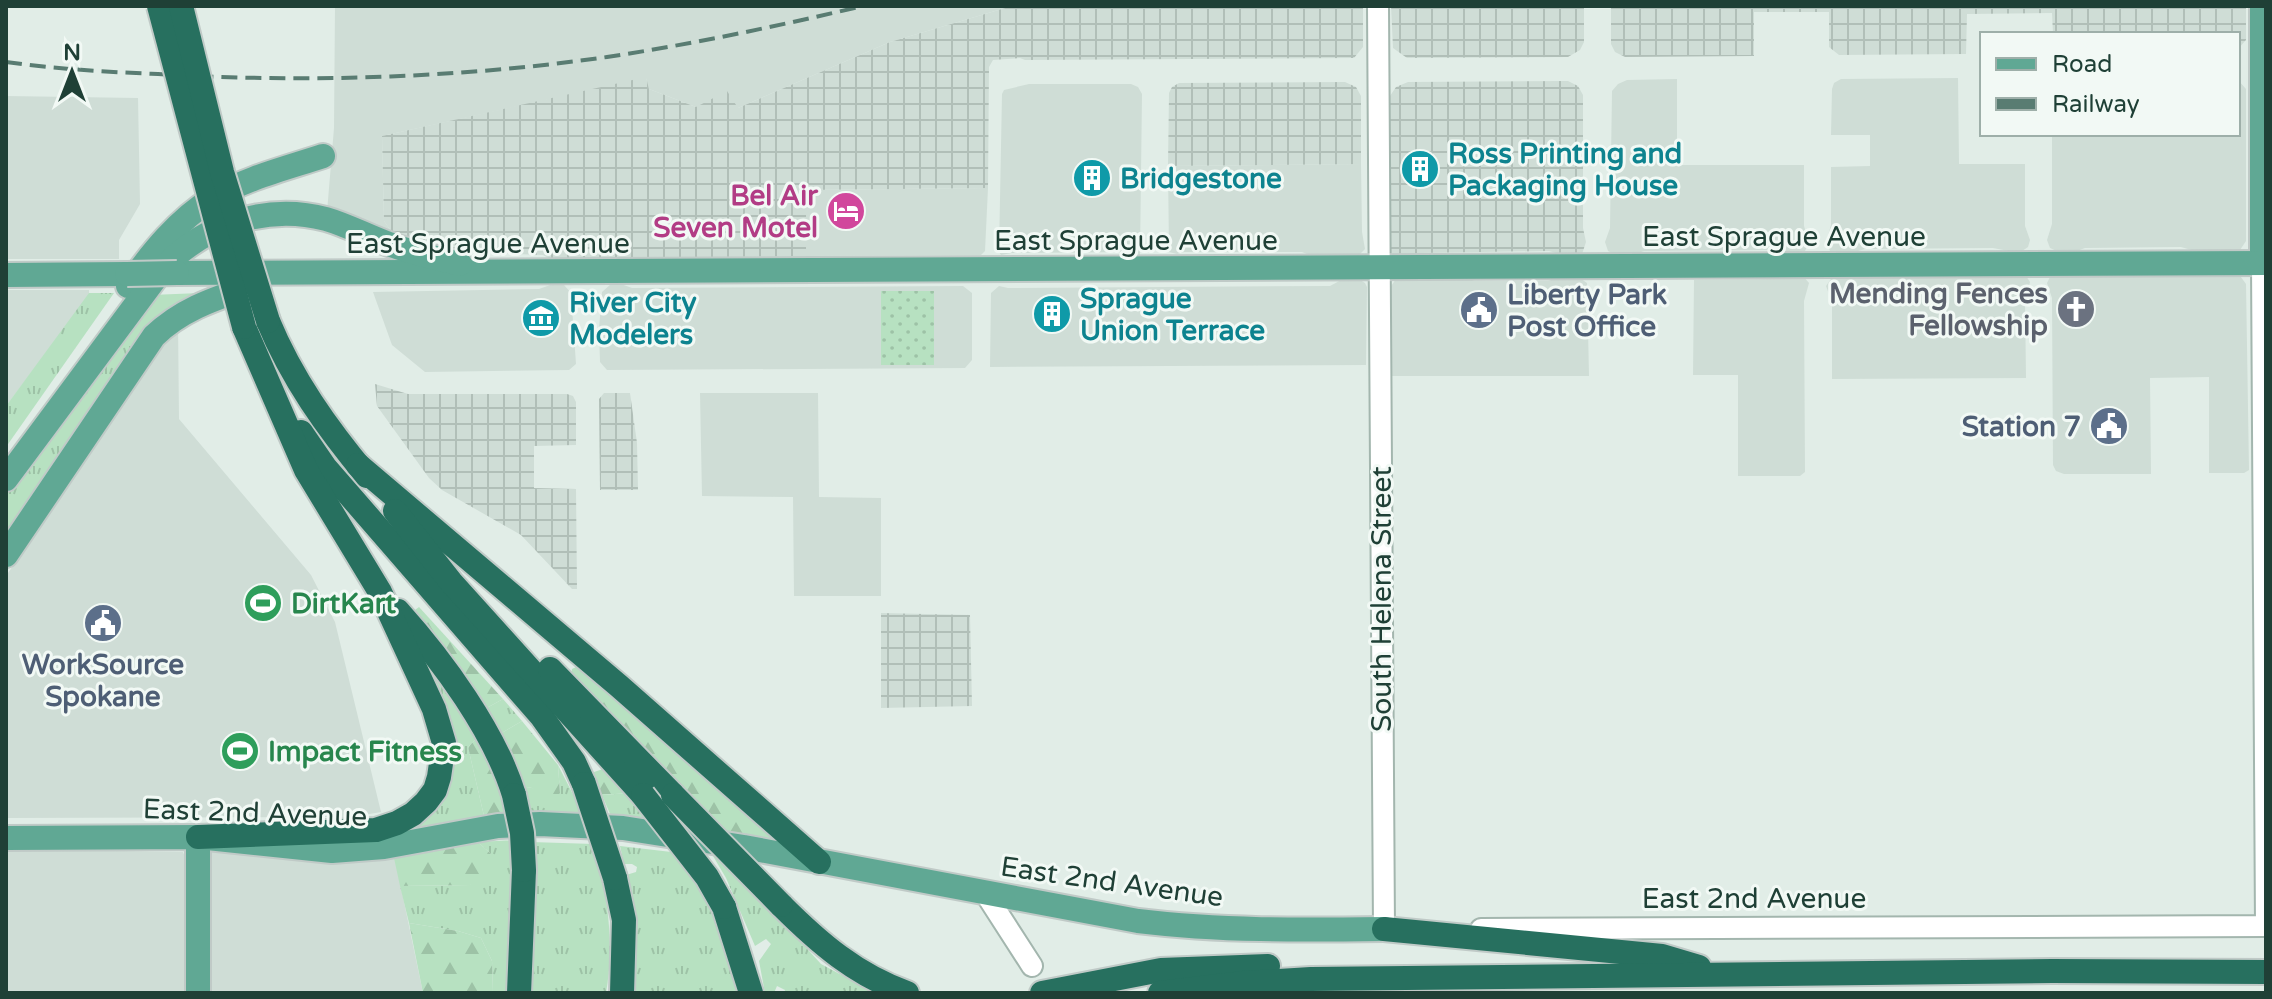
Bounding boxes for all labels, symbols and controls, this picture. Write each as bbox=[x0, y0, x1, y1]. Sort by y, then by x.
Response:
north arrow bbox=[32, 32, 112, 112]
legend bbox=[1980, 32, 2240, 136]
text: N bbox=[63, 40, 81, 66]
text: Road bbox=[2052, 50, 2112, 79]
text: Railway bbox=[2052, 90, 2140, 119]
place label: Ross Printing and Packaging House bbox=[1448, 137, 1682, 203]
building icon: Ross Printing and Packaging House bbox=[1399, 148, 1441, 190]
building icon: Bridgestone bbox=[1071, 157, 1113, 199]
place label: Bridgestone bbox=[1120, 162, 1282, 196]
place label: Bel Air Seven Motel bbox=[653, 179, 819, 245]
hotel icon: Bel Air Seven Motel bbox=[825, 190, 867, 232]
street label: East Sprague Avenue bbox=[1642, 220, 1926, 254]
street label: East Sprague Avenue bbox=[994, 224, 1278, 258]
street label: East Sprague Avenue bbox=[346, 227, 630, 261]
place label: Mending Fences Fellowship bbox=[1829, 277, 2048, 343]
place label: Liberty Park Post Office bbox=[1507, 278, 1667, 344]
place label: Sprague Union Terrace bbox=[1080, 282, 1265, 348]
place label: River City Modelers bbox=[569, 286, 696, 352]
church icon: Mending Fences Fellowship bbox=[2055, 288, 2097, 330]
public building icon: Liberty Park Post Office bbox=[1458, 289, 1500, 331]
building icon: Sprague Union Terrace bbox=[1031, 293, 1073, 335]
museum icon: River City Modelers bbox=[520, 297, 562, 339]
public building icon: Station 7 bbox=[2088, 405, 2130, 447]
place label: Station 7 bbox=[1962, 410, 2081, 444]
street label: South Helena Street bbox=[1365, 466, 1399, 732]
sports icon: DirtKart bbox=[242, 582, 284, 624]
place label: DirtKart bbox=[291, 587, 396, 621]
public building icon: WorkSource Spokane bbox=[82, 602, 124, 644]
place label: WorkSource Spokane bbox=[22, 648, 184, 714]
sports icon: Impact Fitness bbox=[219, 730, 261, 772]
place label: Impact Fitness bbox=[268, 735, 462, 769]
street label: East 2nd Avenue bbox=[142, 792, 368, 834]
street label: East 2nd Avenue bbox=[998, 850, 1225, 914]
street label: East 2nd Avenue bbox=[1642, 882, 1866, 916]

